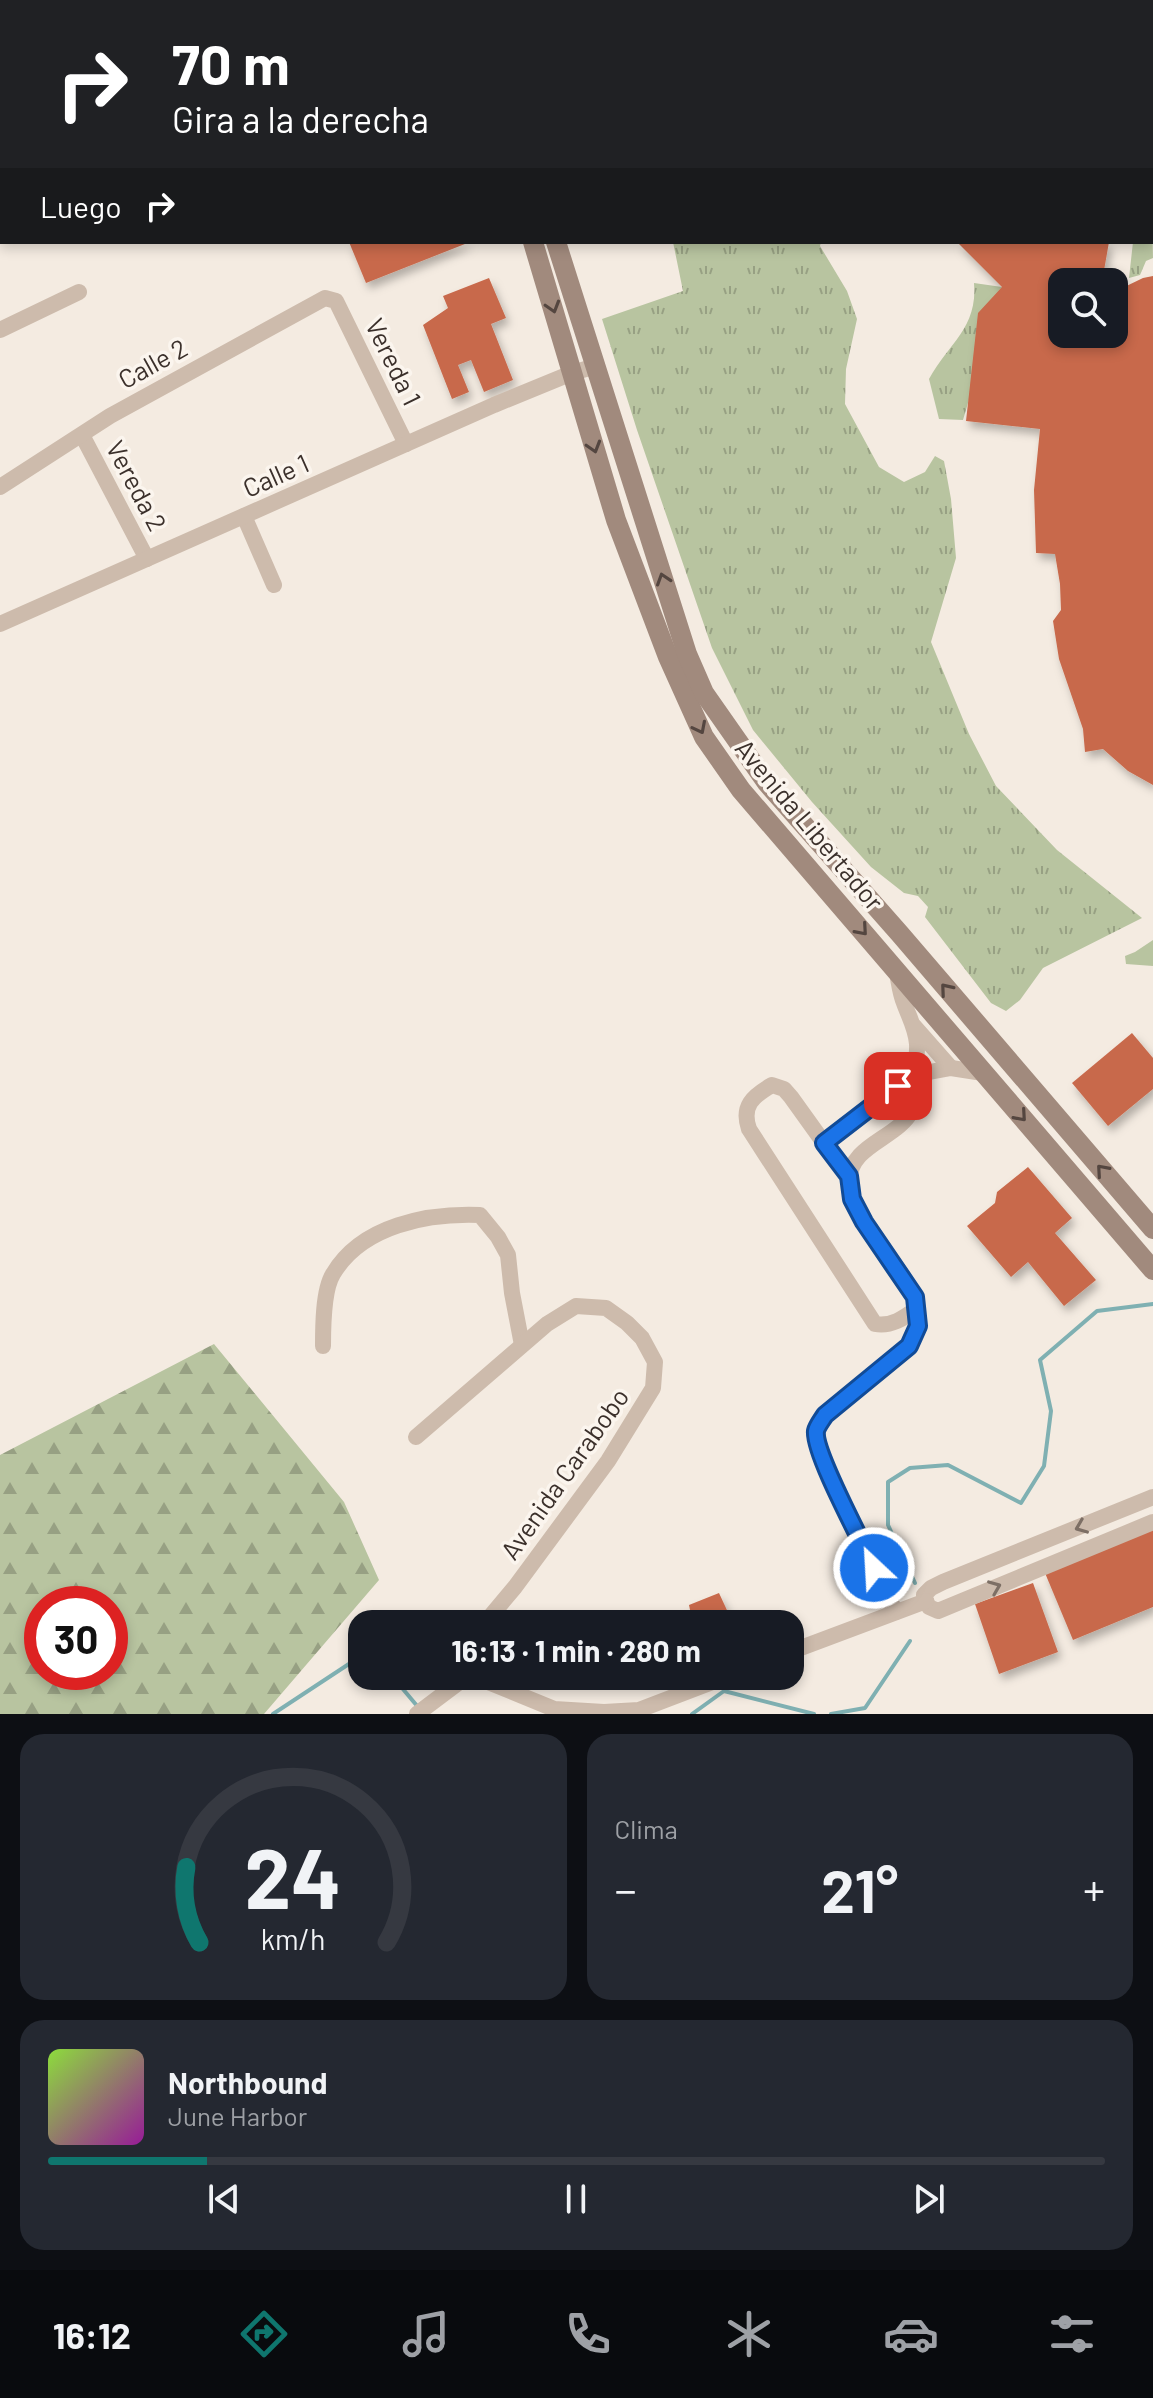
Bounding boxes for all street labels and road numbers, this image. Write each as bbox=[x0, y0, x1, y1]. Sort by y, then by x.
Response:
street label: Vereda 1 bbox=[360, 313, 429, 410]
street label: Calle 2 bbox=[112, 331, 192, 394]
street label: Vereda 2 bbox=[101, 435, 174, 536]
street label: Calle 1 bbox=[238, 446, 313, 503]
street label: Avenida Libertador bbox=[730, 732, 891, 916]
street label: Avenida Carabobo bbox=[493, 1381, 634, 1565]

